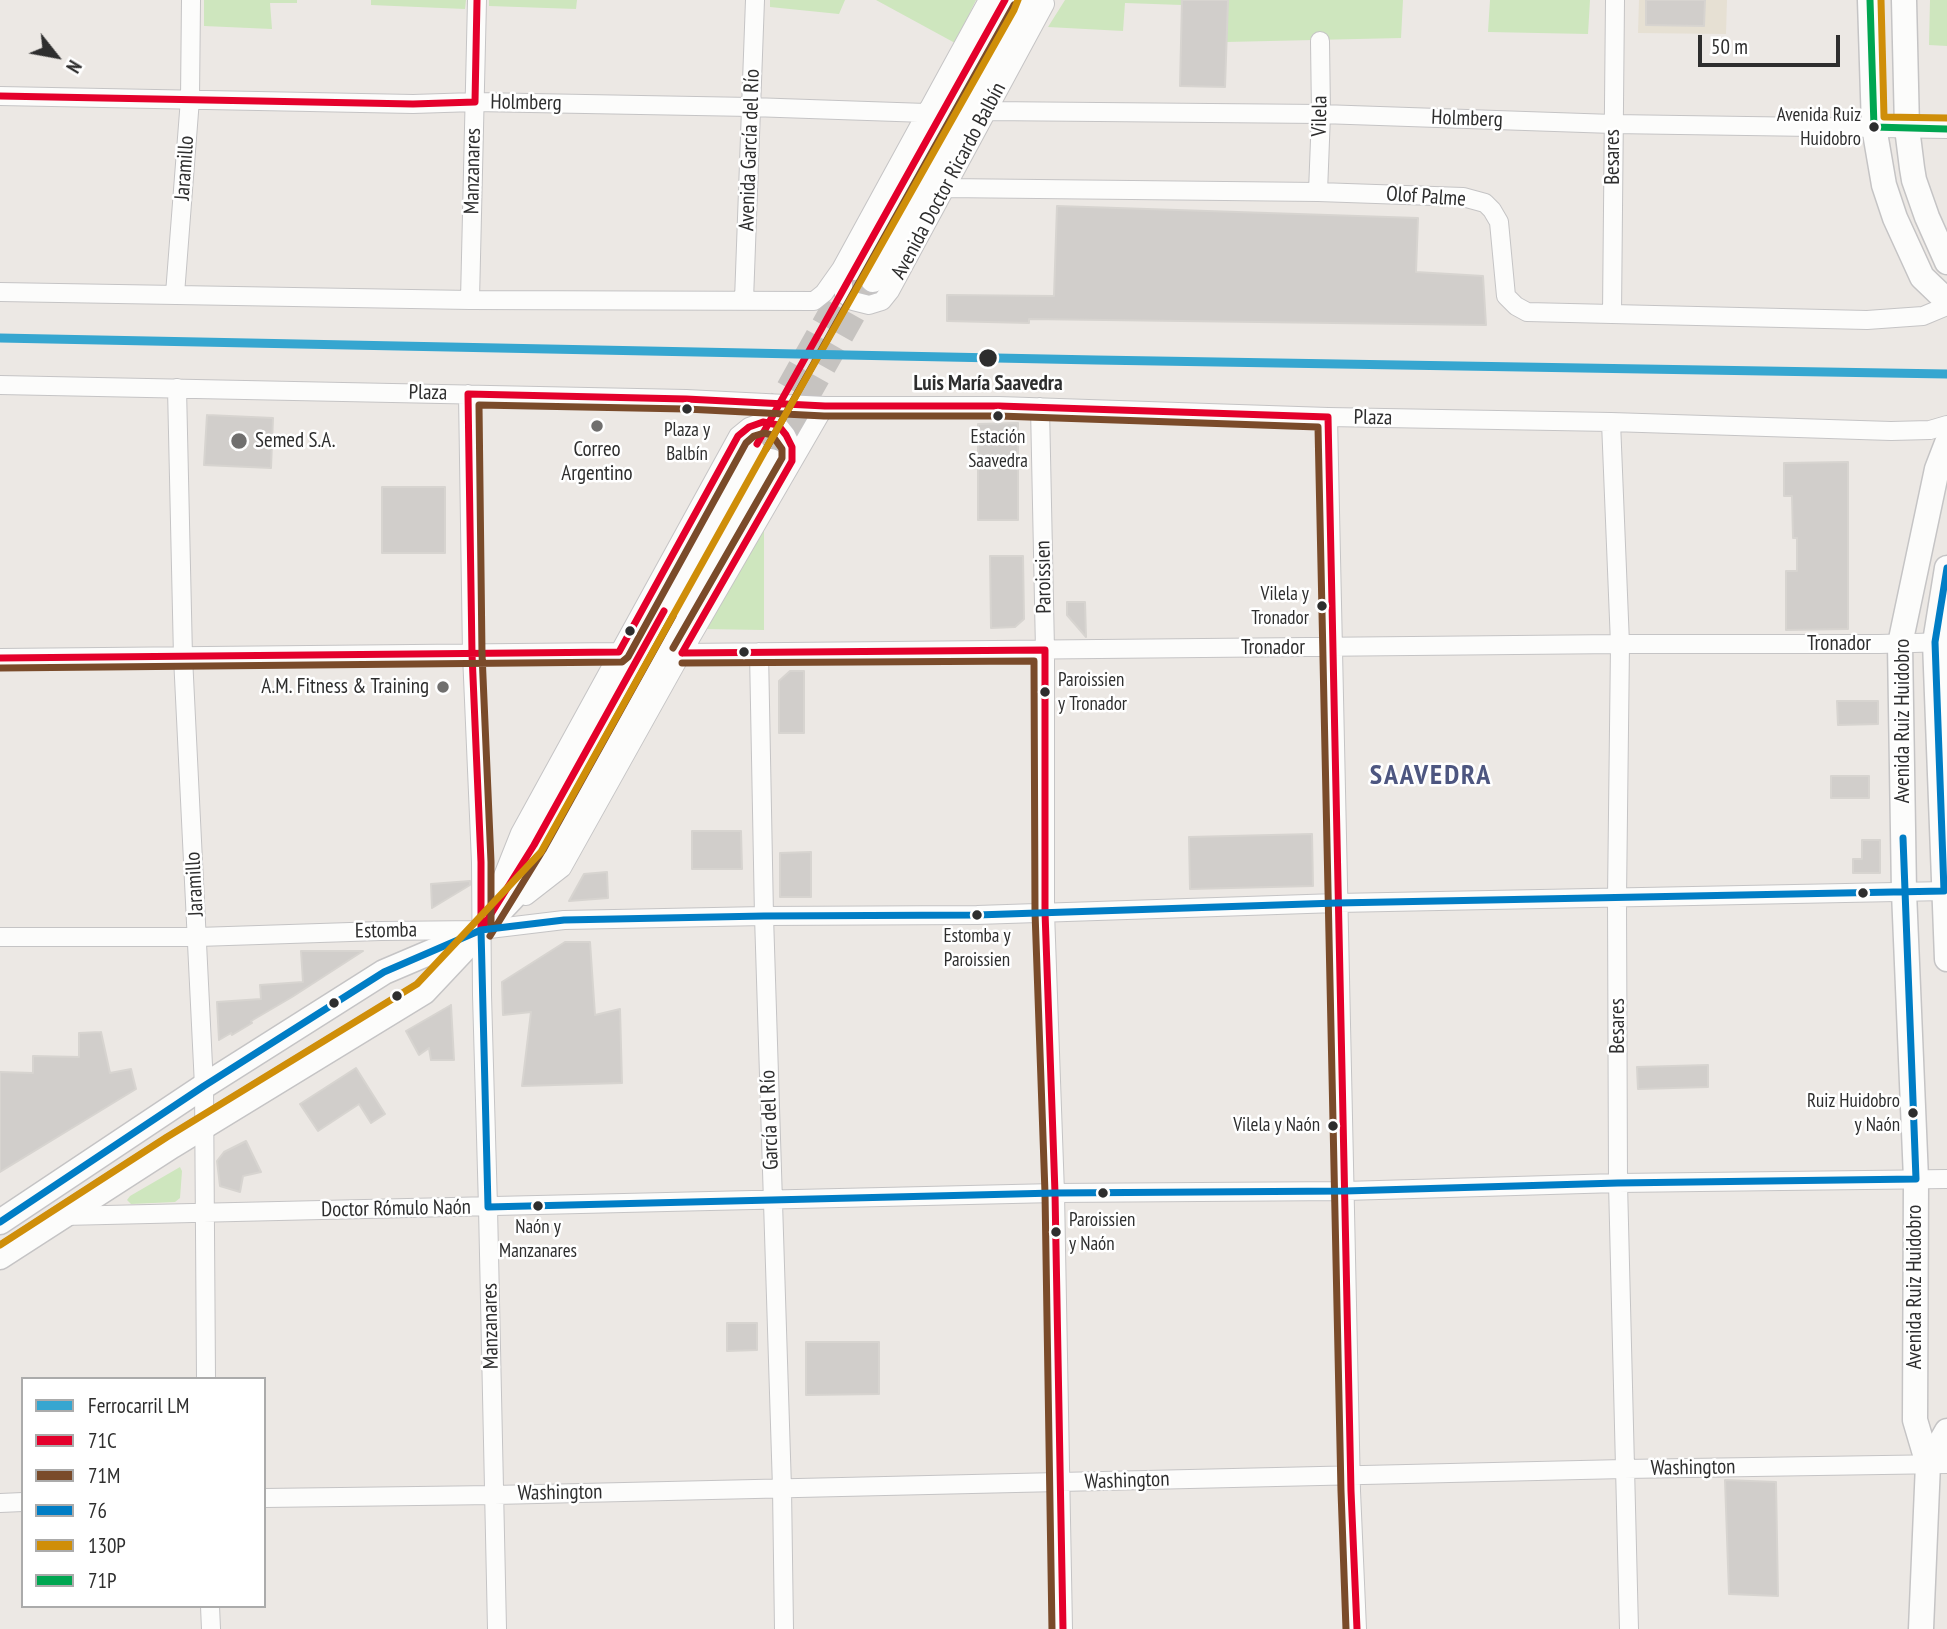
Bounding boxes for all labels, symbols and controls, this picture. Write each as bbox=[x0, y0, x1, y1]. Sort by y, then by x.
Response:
north arrow bbox=[21, 21, 91, 91]
scale bar bbox=[1702, 21, 1844, 65]
text: 50 m bbox=[1711, 33, 1748, 60]
text: N bbox=[61, 56, 87, 77]
street label: Avenida García del Río bbox=[735, 69, 765, 231]
street label: Avenida Doctor Ricardo Balbín bbox=[886, 78, 1012, 284]
street label: Holmberg bbox=[490, 90, 562, 116]
street label: Vilela bbox=[1307, 95, 1333, 137]
street label: Holmberg bbox=[1431, 105, 1503, 133]
place label: Avenida Ruiz Huidobro bbox=[1777, 105, 1861, 149]
marker: Avenida Ruiz Huidobro bbox=[1867, 120, 1881, 134]
street label: Manzanares bbox=[460, 128, 486, 214]
street label: Besares bbox=[1600, 129, 1626, 185]
street label: Jaramillo bbox=[170, 135, 200, 201]
street label: Olof Palme bbox=[1385, 182, 1467, 212]
marker: Luis María Saavedra bbox=[977, 347, 999, 369]
place label: Luis María Saavedra bbox=[913, 371, 1063, 397]
street label: Plaza bbox=[408, 380, 448, 406]
marker: Plaza y Balbín bbox=[680, 402, 694, 416]
street label: Plaza bbox=[1353, 405, 1393, 431]
marker: Estación Saavedra bbox=[991, 409, 1005, 423]
marker: Correo Argentino bbox=[589, 418, 605, 434]
place label: Plaza y Balbín bbox=[664, 420, 710, 464]
place label: Estación Saavedra bbox=[968, 427, 1028, 471]
place label: Semed S.A. bbox=[255, 428, 335, 454]
marker: Semed S.A. bbox=[229, 431, 249, 451]
place label: Correo Argentino bbox=[561, 437, 633, 487]
street label: Paroissien bbox=[1031, 540, 1057, 614]
place label: Vilela y Tronador bbox=[1251, 584, 1309, 628]
marker: Vilela y Tronador bbox=[1315, 599, 1329, 613]
unlabelled marker bbox=[623, 624, 637, 638]
street label: Tronador bbox=[1807, 631, 1871, 657]
street label: Tronador bbox=[1241, 635, 1305, 661]
street label: Avenida Ruiz Huidobro bbox=[1890, 639, 1916, 803]
unlabelled marker bbox=[737, 645, 751, 659]
place label: Paroissien y Tronador bbox=[1058, 670, 1127, 714]
place label: A.M. Fitness & Training bbox=[261, 674, 429, 700]
marker: A.M. Fitness & Training bbox=[435, 679, 451, 695]
marker: Paroissien y Tronador bbox=[1038, 685, 1052, 699]
district label: SAAVEDRA bbox=[1371, 759, 1491, 793]
street label: Jaramillo bbox=[181, 851, 209, 917]
unlabelled marker bbox=[1856, 886, 1870, 900]
marker: Estomba y Paroissien bbox=[970, 908, 984, 922]
street label: Estomba bbox=[355, 918, 417, 944]
place label: Estomba y Paroissien bbox=[943, 926, 1011, 970]
unlabelled marker bbox=[390, 989, 404, 1003]
unlabelled marker bbox=[327, 996, 341, 1010]
street label: Besares bbox=[1605, 998, 1631, 1054]
street label: García del Río bbox=[756, 1069, 784, 1171]
place label: Ruiz Huidobro y Naón bbox=[1807, 1091, 1900, 1135]
marker: Ruiz Huidobro y Naón bbox=[1906, 1106, 1920, 1120]
place label: Vilela y Naón bbox=[1233, 1115, 1320, 1137]
marker: Vilela y Naón bbox=[1326, 1119, 1340, 1133]
unlabelled marker bbox=[1096, 1186, 1110, 1200]
street label: Doctor Rómulo Naón bbox=[321, 1195, 471, 1223]
marker: Naón y Manzanares bbox=[531, 1199, 545, 1213]
street label: Avenida Ruiz Huidobro bbox=[1902, 1205, 1928, 1369]
place label: Paroissien y Naón bbox=[1069, 1210, 1135, 1254]
place label: Naón y Manzanares bbox=[499, 1217, 577, 1261]
marker: Paroissien y Naón bbox=[1049, 1225, 1063, 1239]
street label: Manzanares bbox=[478, 1283, 504, 1369]
legend bbox=[21, 1377, 266, 1608]
text: Ferrocarril LM bbox=[88, 1392, 189, 1419]
text: 71C bbox=[88, 1427, 117, 1454]
street label: Washington bbox=[1650, 1455, 1736, 1481]
text: 71M bbox=[88, 1462, 120, 1489]
street label: Washington bbox=[1084, 1467, 1170, 1495]
street label: Washington bbox=[517, 1480, 603, 1506]
text: 76 bbox=[88, 1497, 107, 1524]
text: 130P bbox=[88, 1532, 126, 1559]
text: 71P bbox=[88, 1567, 116, 1594]

